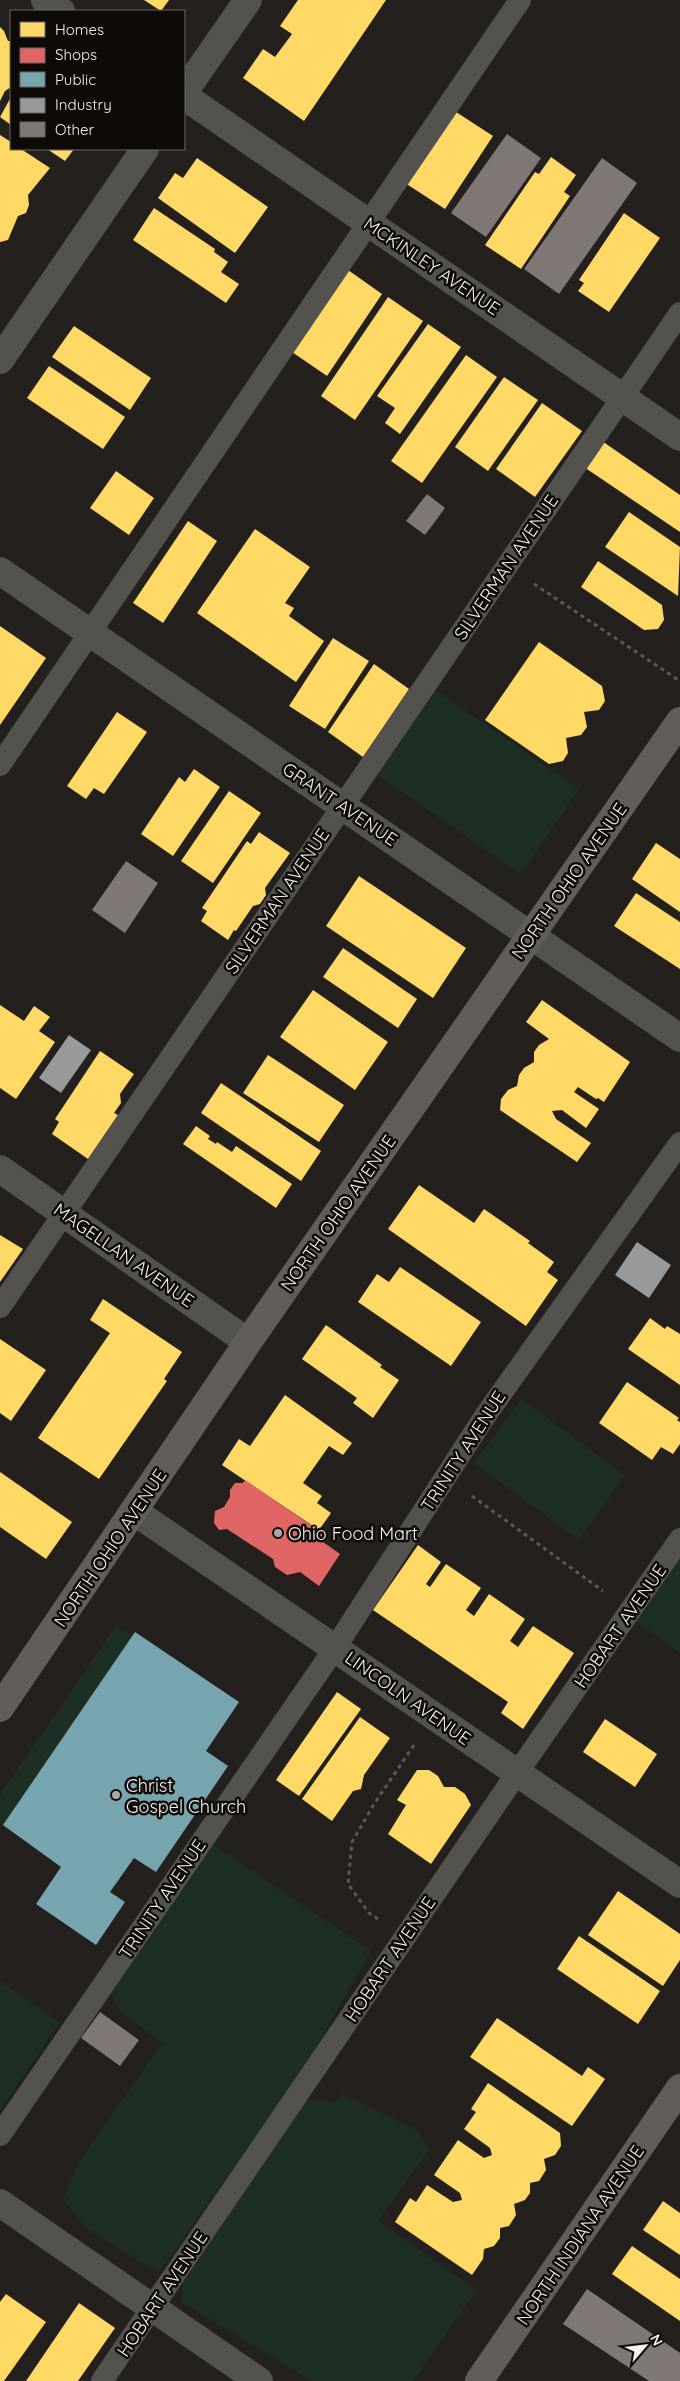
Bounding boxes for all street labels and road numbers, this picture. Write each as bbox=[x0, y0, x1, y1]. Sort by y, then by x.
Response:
street label: MCKINLEY AVENUE bbox=[359, 212, 505, 320]
street label: SILVERMAN AVENUE bbox=[449, 490, 563, 644]
street label: GRANT AVENUE bbox=[278, 757, 402, 851]
street label: NORTH OHIO AVENUE bbox=[506, 798, 632, 964]
street label: SILVERMAN AVENUE bbox=[220, 824, 334, 978]
street label: NORTH OHIO AVENUE bbox=[275, 1130, 401, 1296]
street label: MAGELLAN AVENUE bbox=[49, 1198, 199, 1312]
street label: TRINITY AVENUE bbox=[415, 1386, 511, 1516]
street label: NORTH OHIO AVENUE bbox=[49, 1465, 171, 1631]
street label: HOBART AVENUE bbox=[569, 1560, 671, 1692]
street label: LINCOLN AVENUE bbox=[341, 1646, 475, 1750]
street label: TRINITY AVENUE bbox=[113, 1835, 211, 1963]
street label: HOBART AVENUE bbox=[340, 1892, 440, 2026]
street label: NORTH INDIANA AVENUE bbox=[511, 2141, 649, 2329]
street label: HOBART AVENUE bbox=[112, 2227, 212, 2361]

